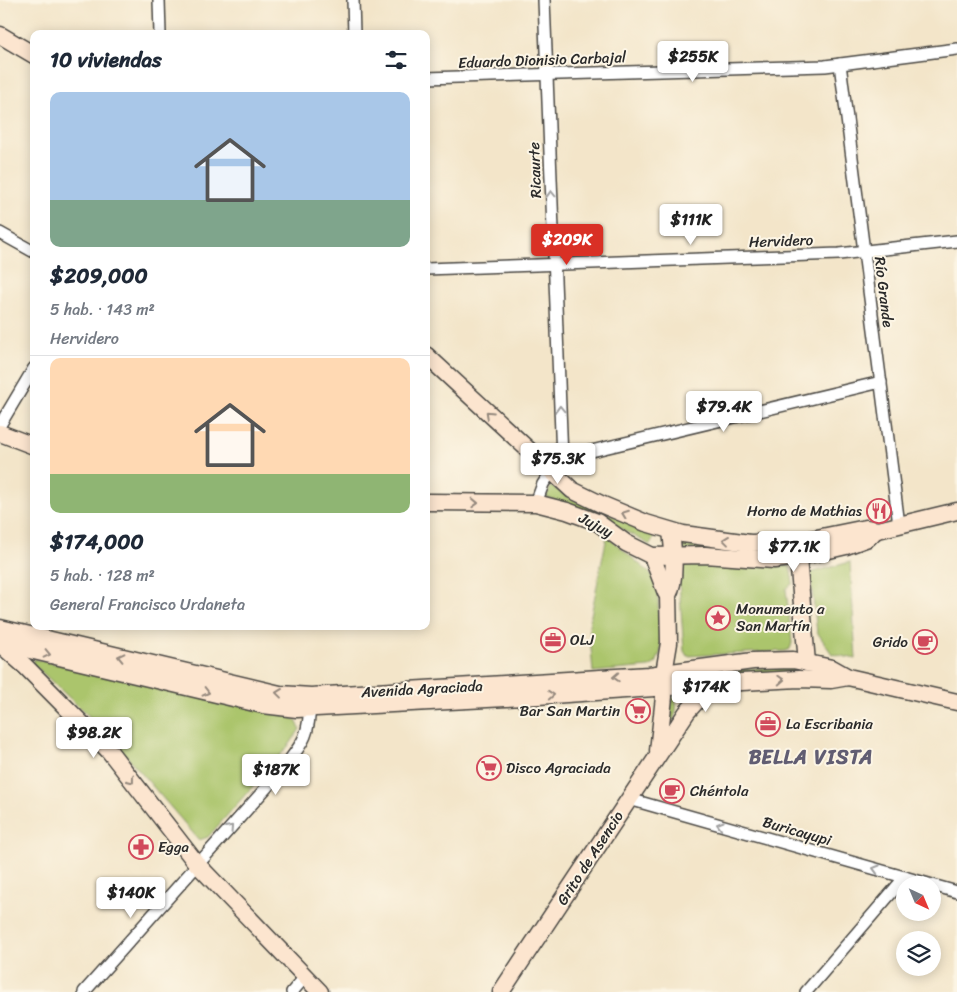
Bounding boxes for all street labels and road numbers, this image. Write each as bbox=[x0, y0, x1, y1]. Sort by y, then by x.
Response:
street label: Eduardo Dionisio Carbajal bbox=[458, 44, 627, 76]
street label: Ricaurte bbox=[521, 141, 549, 199]
street label: Hervidero bbox=[748, 227, 814, 255]
street label: Río Grande bbox=[867, 255, 901, 329]
street label: Jujuy bbox=[573, 505, 618, 545]
street label: Avenida Agraciada bbox=[360, 673, 484, 705]
street label: Grito de Asencio bbox=[550, 805, 631, 911]
street label: Buricayupi bbox=[759, 809, 835, 853]

